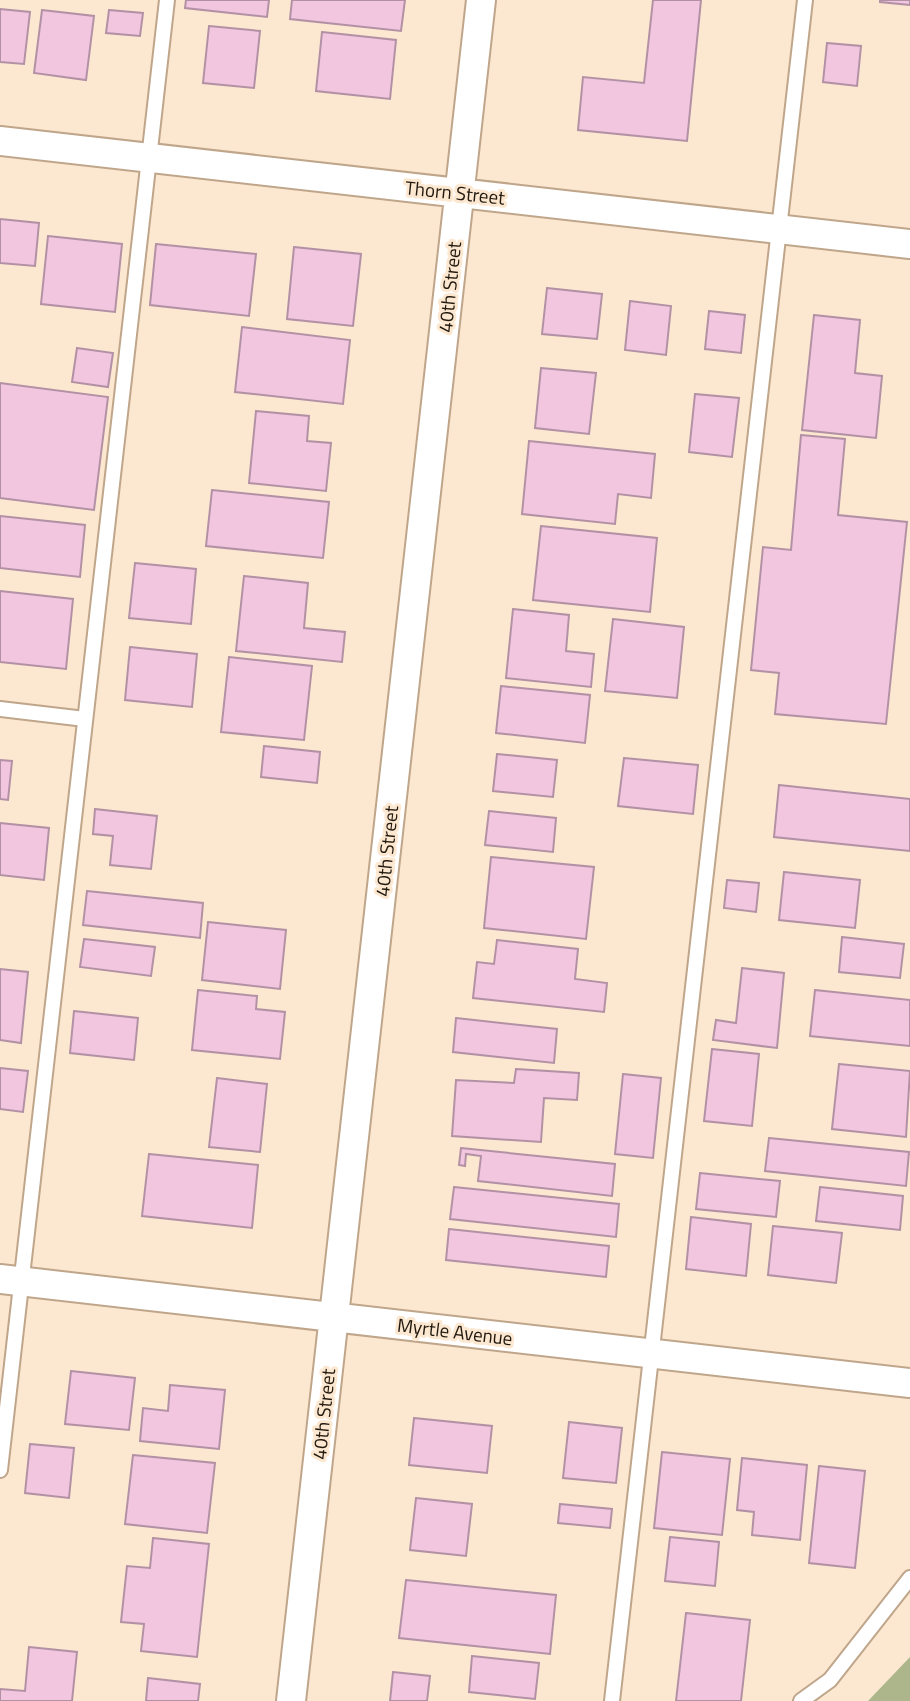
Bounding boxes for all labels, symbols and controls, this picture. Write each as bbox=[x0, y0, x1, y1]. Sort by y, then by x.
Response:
street label: Thorn Street bbox=[404, 172, 507, 212]
street label: 40th Street bbox=[430, 240, 468, 334]
street label: 40th Street bbox=[367, 804, 405, 898]
street label: Myrtle Avenue bbox=[396, 1310, 514, 1352]
street label: 40th Street bbox=[304, 1367, 342, 1461]

